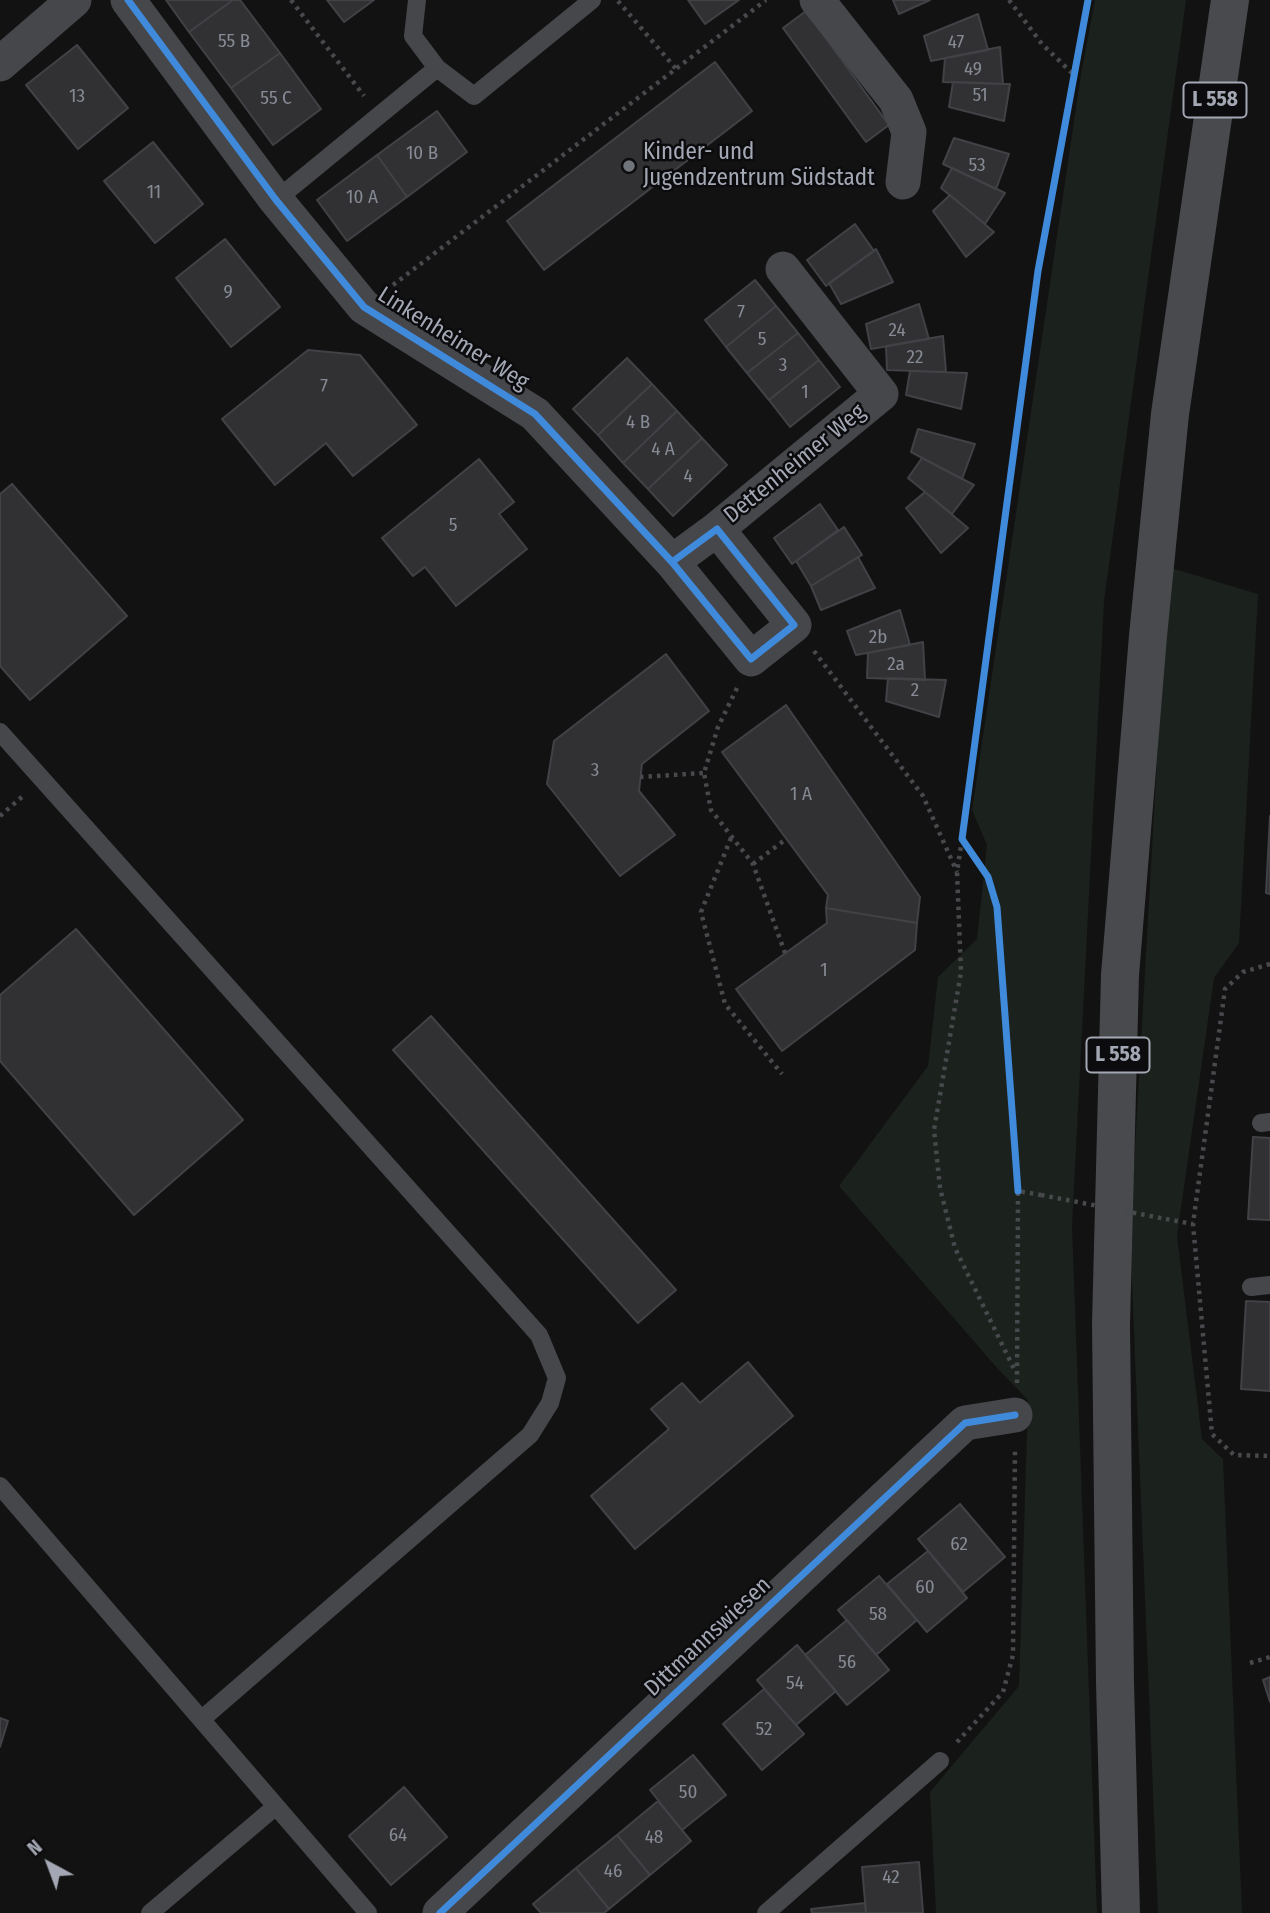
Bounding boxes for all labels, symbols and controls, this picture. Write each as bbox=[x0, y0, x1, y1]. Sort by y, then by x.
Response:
house number: 55 B bbox=[218, 31, 250, 53]
house number: 47 bbox=[948, 32, 964, 54]
house number: 49 bbox=[964, 59, 982, 81]
road number: L 558 bbox=[1184, 82, 1246, 118]
house number: 51 bbox=[972, 85, 988, 107]
house number: 13 bbox=[69, 86, 85, 108]
house number: 55 C bbox=[260, 88, 292, 110]
place label: Kinder- und Jugendzentrum Südstadt bbox=[643, 139, 875, 193]
house number: 10 B bbox=[406, 143, 438, 165]
house number: 53 bbox=[968, 155, 986, 177]
marker: Kinder- und Jugendzentrum Südstadt bbox=[621, 158, 637, 174]
house number: 11 bbox=[147, 182, 161, 204]
house number: 10 A bbox=[346, 187, 378, 209]
street label: Linkenheimer Weg bbox=[372, 281, 534, 397]
house number: 9 bbox=[223, 282, 233, 304]
house number: 7 bbox=[737, 302, 745, 324]
house number: 24 bbox=[888, 320, 906, 342]
house number: 5 bbox=[758, 329, 766, 351]
house number: 22 bbox=[907, 347, 923, 369]
house number: 3 bbox=[779, 355, 787, 377]
house number: 7 bbox=[320, 376, 328, 398]
house number: 1 bbox=[801, 382, 809, 404]
street label: Dettenheimer Weg bbox=[719, 399, 871, 529]
house number: 4 B bbox=[626, 412, 650, 434]
house number: 4 A bbox=[651, 439, 675, 461]
house number: 4 bbox=[683, 466, 693, 488]
house number: 5 bbox=[449, 515, 457, 537]
house number: 2b bbox=[869, 627, 887, 649]
house number: 2a bbox=[887, 654, 905, 676]
house number: 2 bbox=[911, 680, 919, 702]
house number: 3 bbox=[591, 760, 599, 782]
house number: 1 A bbox=[790, 784, 812, 806]
house number: 1 bbox=[820, 960, 828, 982]
road number: L 558 bbox=[1086, 1038, 1150, 1072]
house number: 62 bbox=[950, 1534, 968, 1556]
street label: Dittmannswiesen bbox=[639, 1571, 777, 1703]
house number: 60 bbox=[915, 1577, 935, 1599]
house number: 58 bbox=[869, 1604, 887, 1626]
house number: 56 bbox=[838, 1652, 856, 1674]
house number: 54 bbox=[786, 1673, 804, 1695]
house number: 52 bbox=[756, 1719, 772, 1741]
house number: 50 bbox=[679, 1782, 697, 1804]
house number: 64 bbox=[389, 1825, 407, 1847]
house number: 48 bbox=[645, 1827, 663, 1849]
north arrow bbox=[14, 1829, 84, 1899]
text: N bbox=[23, 1835, 47, 1860]
house number: 46 bbox=[604, 1861, 622, 1883]
house number: 42 bbox=[882, 1867, 900, 1889]

